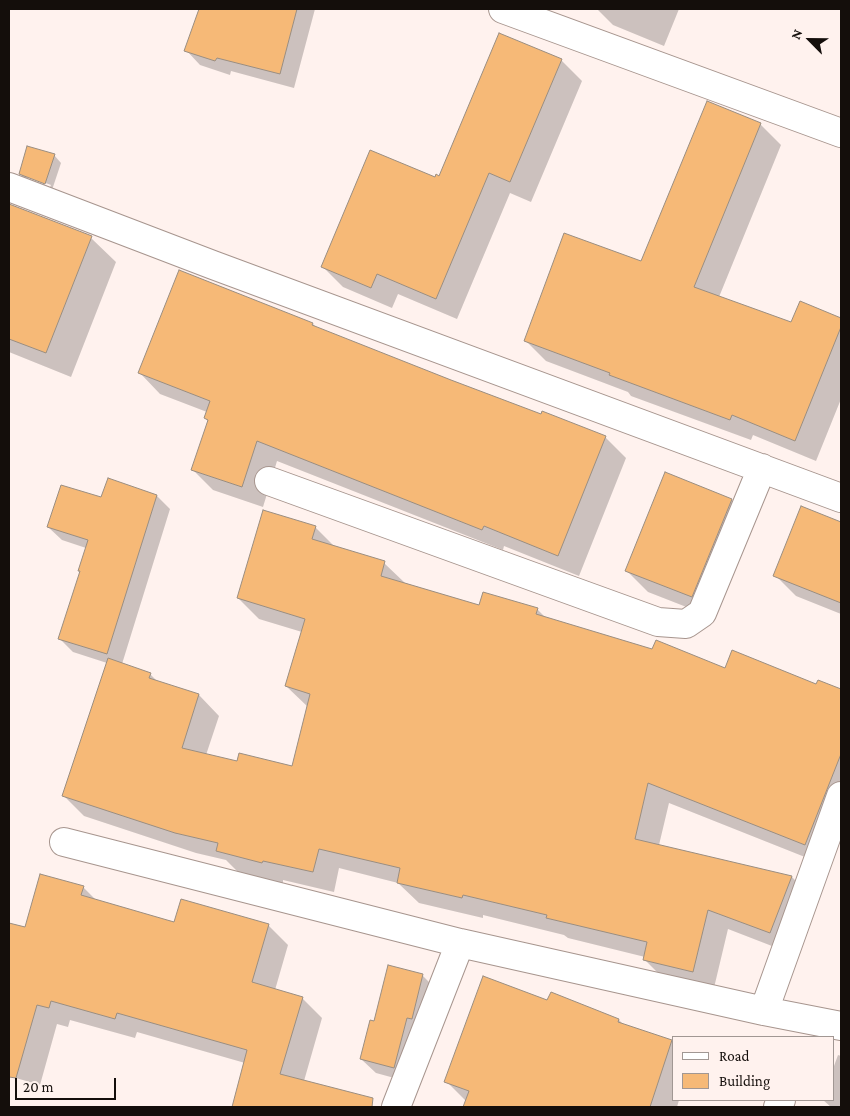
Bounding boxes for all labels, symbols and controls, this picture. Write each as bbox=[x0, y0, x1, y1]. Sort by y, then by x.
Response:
north arrow bbox=[785, 15, 835, 65]
text: N bbox=[787, 27, 805, 42]
legend bbox=[672, 1036, 835, 1101]
text: Road bbox=[719, 1048, 749, 1064]
scale bar bbox=[18, 1068, 119, 1100]
text: Building bbox=[719, 1073, 770, 1089]
text: 20 m bbox=[23, 1079, 54, 1095]

